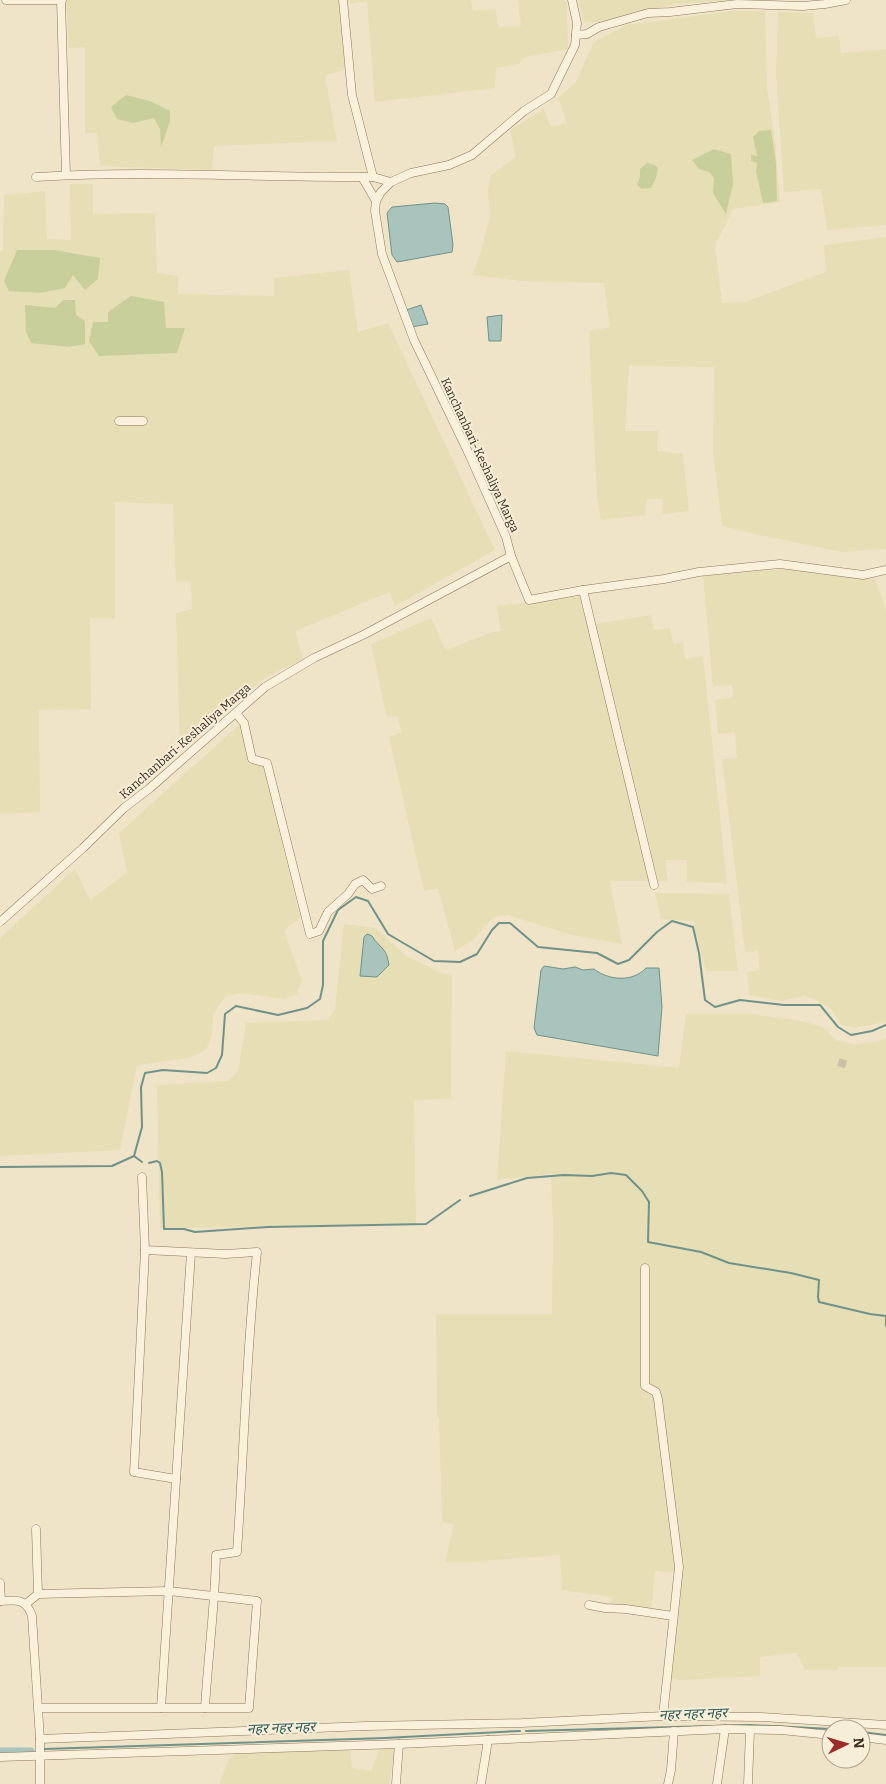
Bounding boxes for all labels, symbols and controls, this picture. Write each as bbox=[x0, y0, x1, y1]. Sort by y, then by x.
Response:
street label: Kanchanbari-Keshaliya Marga bbox=[438, 376, 522, 535]
street label: Kanchanbari-Keshaliya Marga bbox=[117, 680, 254, 802]
water label: नहर नहर नहर bbox=[659, 1704, 731, 1724]
water label: नहर नहर नहर bbox=[247, 1718, 319, 1738]
north arrow bbox=[821, 1719, 871, 1769]
text: N bbox=[850, 1737, 867, 1749]

